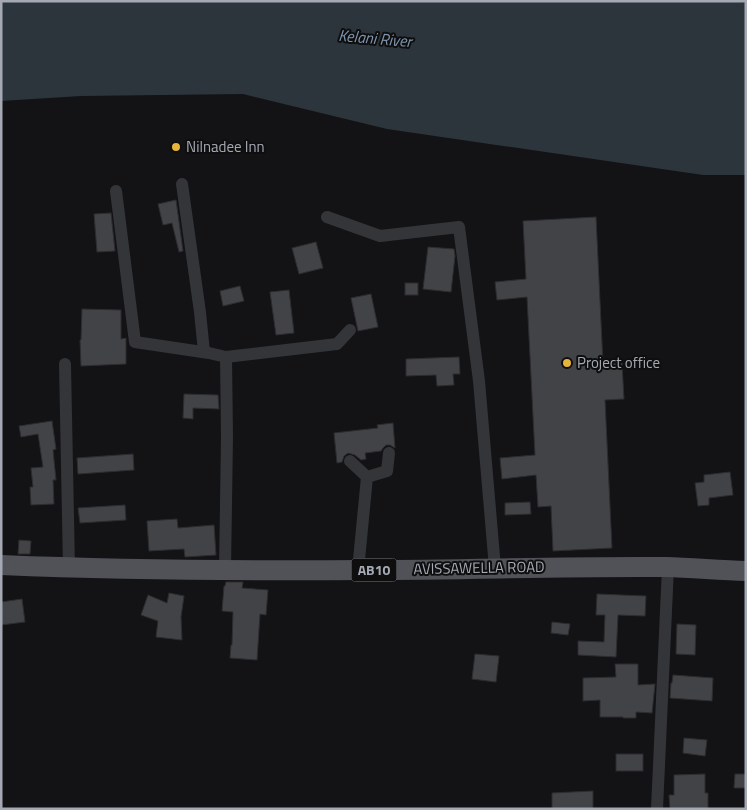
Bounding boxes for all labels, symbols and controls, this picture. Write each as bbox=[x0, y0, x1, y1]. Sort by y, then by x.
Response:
water label: Kelani River bbox=[337, 23, 415, 53]
place label: Nilnadee Inn bbox=[186, 135, 265, 158]
marker: Nilnadee Inn bbox=[170, 141, 182, 153]
place label: Project office bbox=[577, 351, 660, 374]
marker: Project office bbox=[561, 357, 573, 369]
street label: AVISSAWELLA ROAD bbox=[413, 555, 545, 580]
road number: AB10 bbox=[352, 558, 396, 582]

